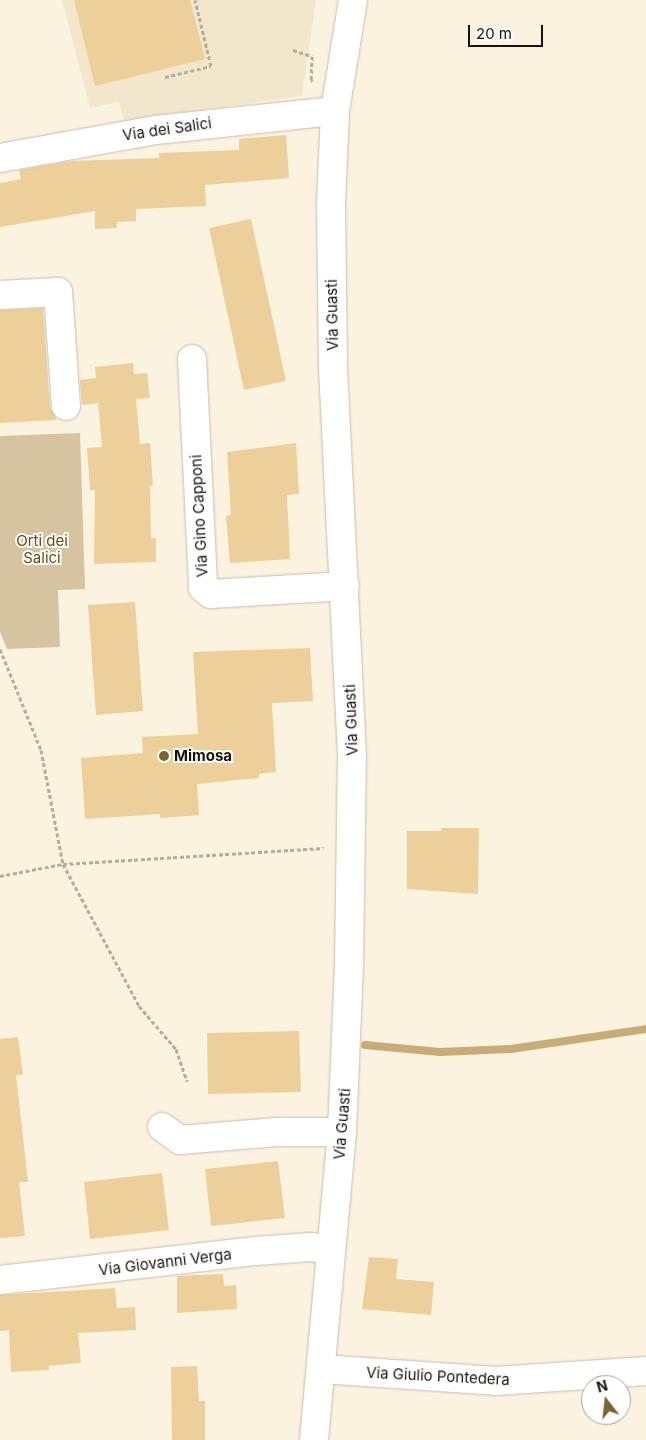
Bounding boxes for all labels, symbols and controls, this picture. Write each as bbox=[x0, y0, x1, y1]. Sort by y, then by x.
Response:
scale bar bbox=[471, 15, 546, 47]
text: 20 m bbox=[476, 24, 512, 43]
street label: Via dei Salici bbox=[121, 114, 213, 144]
street label: Via Guasti bbox=[322, 279, 342, 351]
street label: Via Gino Capponi bbox=[187, 454, 211, 578]
park label: Orti dei Salici bbox=[16, 531, 68, 566]
street label: Via Guasti bbox=[341, 684, 361, 756]
place label: Mimosa bbox=[174, 747, 232, 765]
marker: Mimosa bbox=[158, 750, 170, 762]
street label: Via Guasti bbox=[330, 1088, 354, 1160]
street label: Via Giovanni Verga bbox=[97, 1245, 233, 1279]
street label: Via Giulio Pontedera bbox=[366, 1363, 510, 1389]
north arrow bbox=[581, 1375, 631, 1425]
text: N bbox=[595, 1376, 609, 1396]

